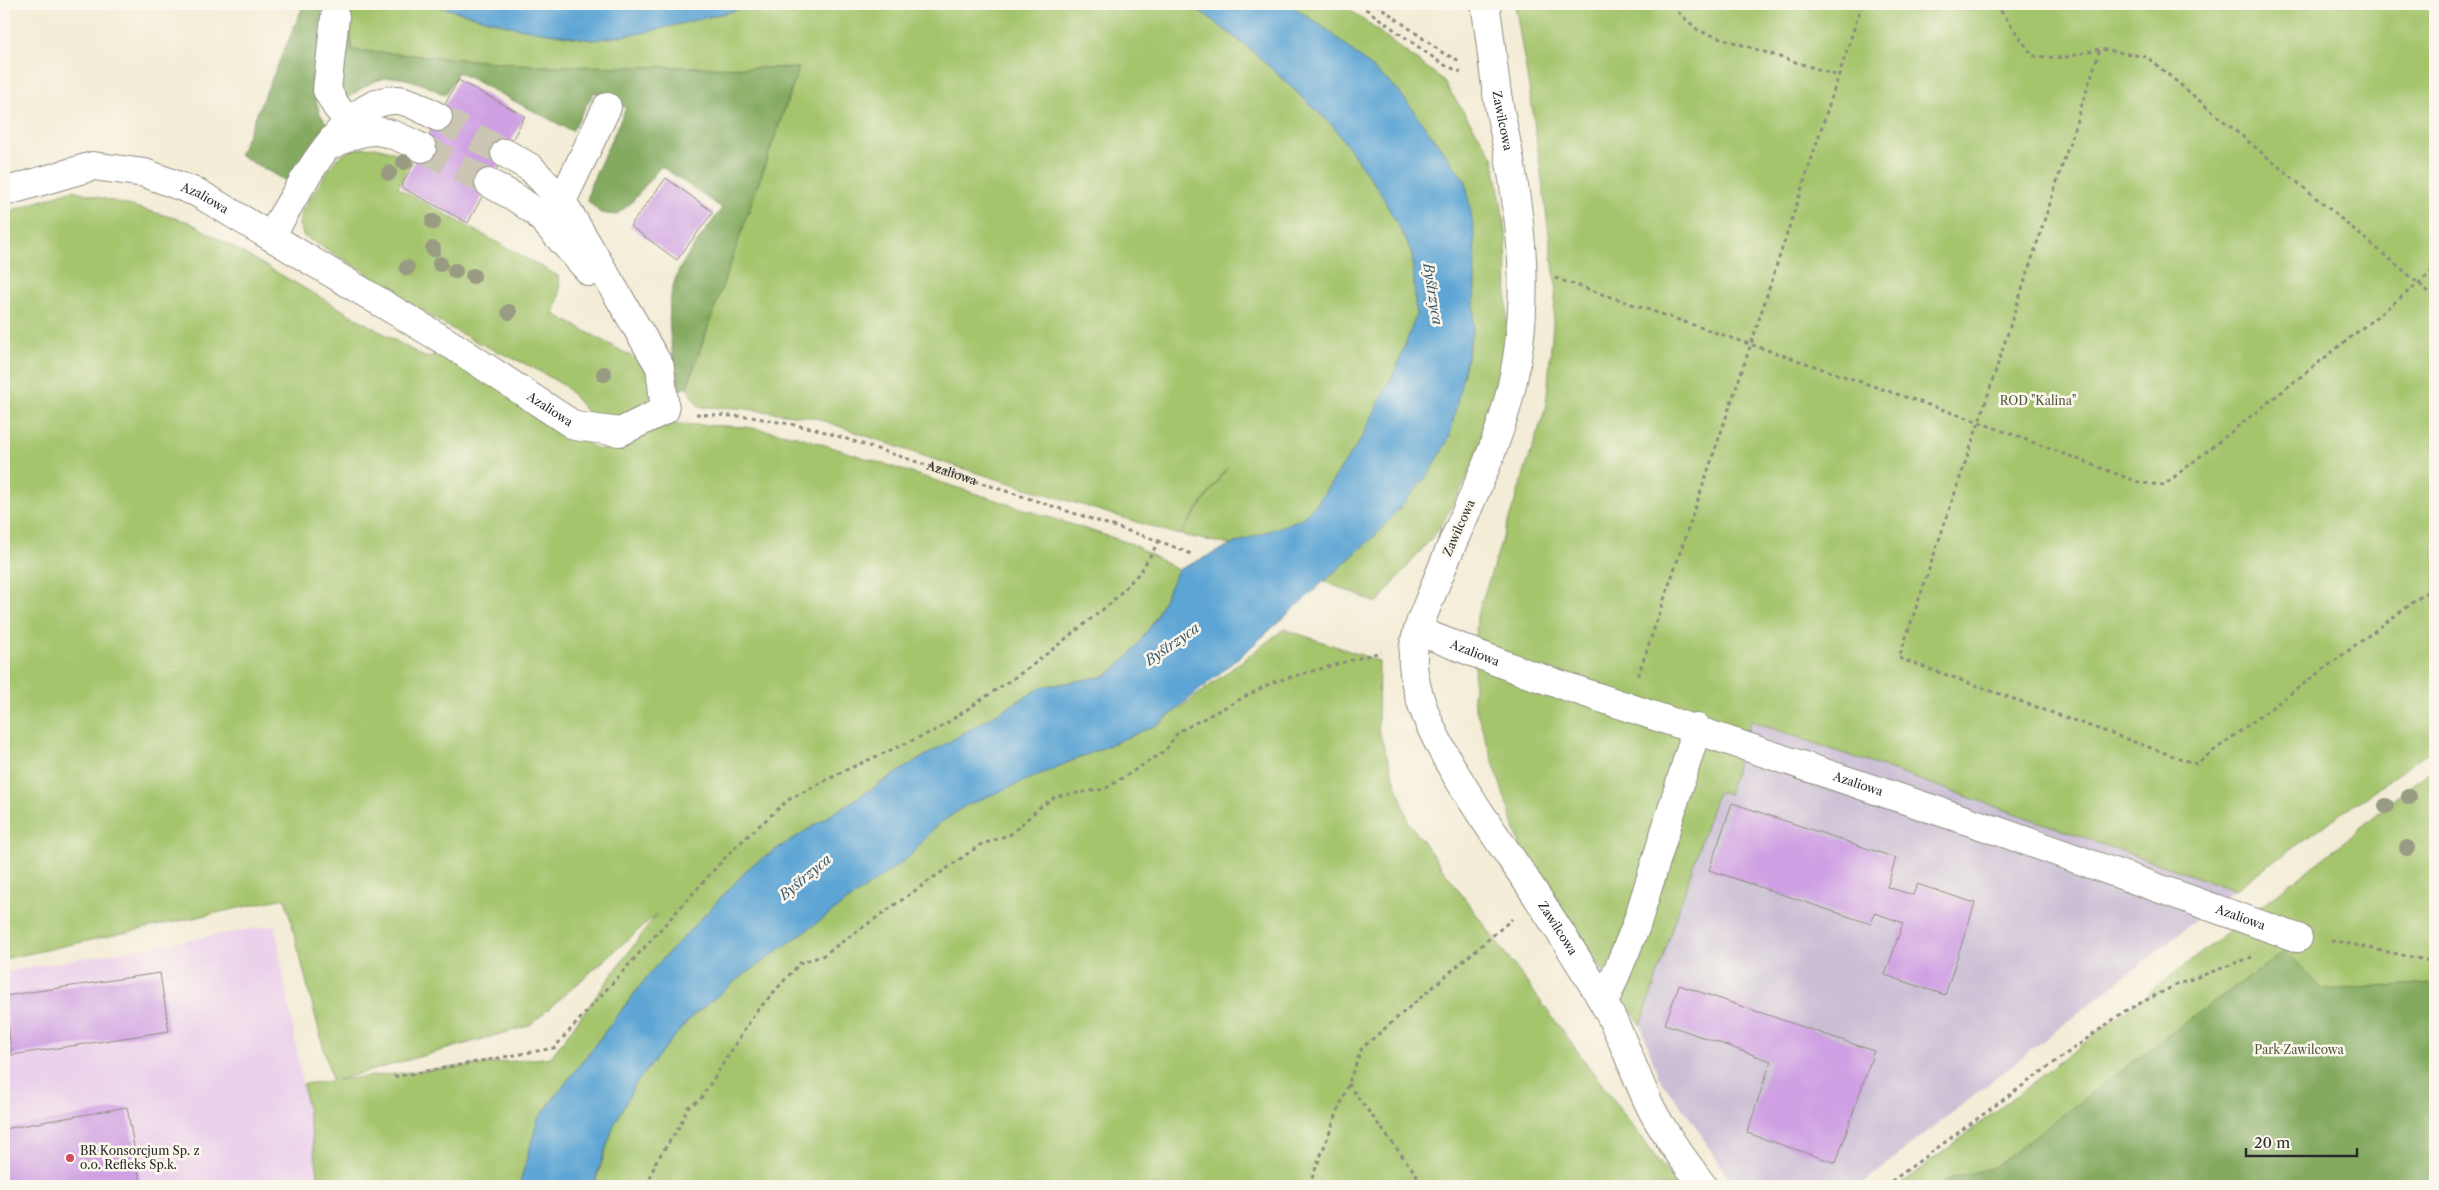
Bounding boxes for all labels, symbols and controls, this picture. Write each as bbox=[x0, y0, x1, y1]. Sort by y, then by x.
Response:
street label: Zawilcowa bbox=[1490, 90, 1516, 152]
street label: Azaliowa bbox=[178, 179, 232, 217]
water label: Bystrzyca bbox=[1419, 261, 1447, 327]
street label: Azaliowa bbox=[524, 388, 576, 430]
park label: ROD "Kalina" bbox=[2000, 393, 2076, 408]
street label: Azaliowa bbox=[924, 457, 979, 488]
street label: Zawilcowa bbox=[1439, 497, 1478, 558]
water label: Bystrzyca bbox=[1141, 618, 1203, 670]
street label: Azaliowa bbox=[1447, 636, 1502, 669]
street label: Azaliowa bbox=[1830, 768, 1886, 799]
water label: Bystrzyca bbox=[775, 850, 835, 905]
street label: Zawilcowa bbox=[1535, 899, 1581, 958]
street label: Azaliowa bbox=[2213, 901, 2268, 933]
park label: Park Zawilcowa bbox=[2254, 1042, 2344, 1057]
scale bar bbox=[2246, 1125, 2358, 1157]
text: 20 m bbox=[2254, 1133, 2290, 1152]
place label: BR Konsorcjum Sp. z o.o. Refleks Sp.k. bbox=[80, 1143, 200, 1172]
marker: BR Konsorcjum Sp. z o.o. Refleks Sp.k. bbox=[64, 1152, 76, 1164]

